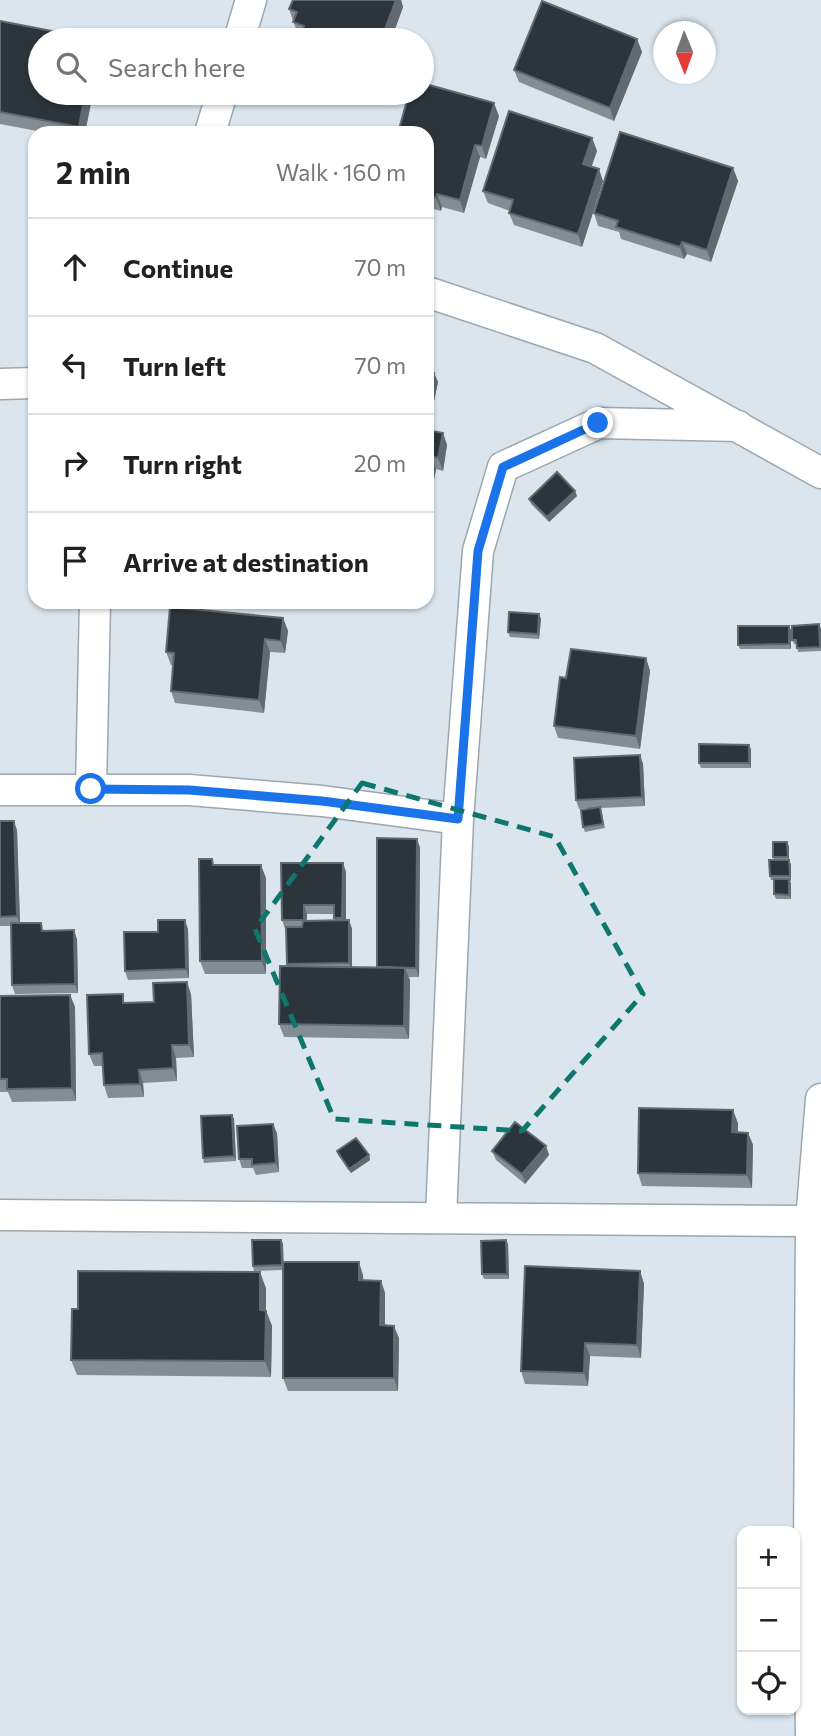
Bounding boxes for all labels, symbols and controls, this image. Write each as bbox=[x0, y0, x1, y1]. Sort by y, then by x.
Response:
north arrow bbox=[653, 21, 716, 84]
search box bbox=[28, 28, 434, 105]
icon: search bbox=[52, 48, 90, 86]
text: Search here bbox=[108, 51, 246, 82]
text: 2 min bbox=[56, 153, 131, 190]
text: Walk · 160 m bbox=[276, 158, 406, 186]
icon: ahead bbox=[56, 248, 94, 286]
text: Continue bbox=[123, 252, 233, 283]
text: 70 m bbox=[354, 253, 406, 281]
icon: left bbox=[56, 346, 94, 384]
text: Turn left bbox=[123, 350, 226, 381]
text: 70 m bbox=[354, 351, 406, 379]
route end bbox=[582, 407, 613, 438]
icon: right bbox=[56, 444, 94, 482]
text: Turn right bbox=[123, 448, 242, 479]
text: 20 m bbox=[354, 449, 406, 477]
icon: arrive bbox=[56, 542, 94, 580]
text: Arrive at destination bbox=[123, 546, 369, 577]
route start bbox=[75, 773, 106, 804]
map controls bbox=[737, 1526, 800, 1715]
button: + bbox=[737, 1526, 800, 1589]
button: − bbox=[737, 1589, 800, 1652]
button: locate bbox=[737, 1652, 800, 1715]

